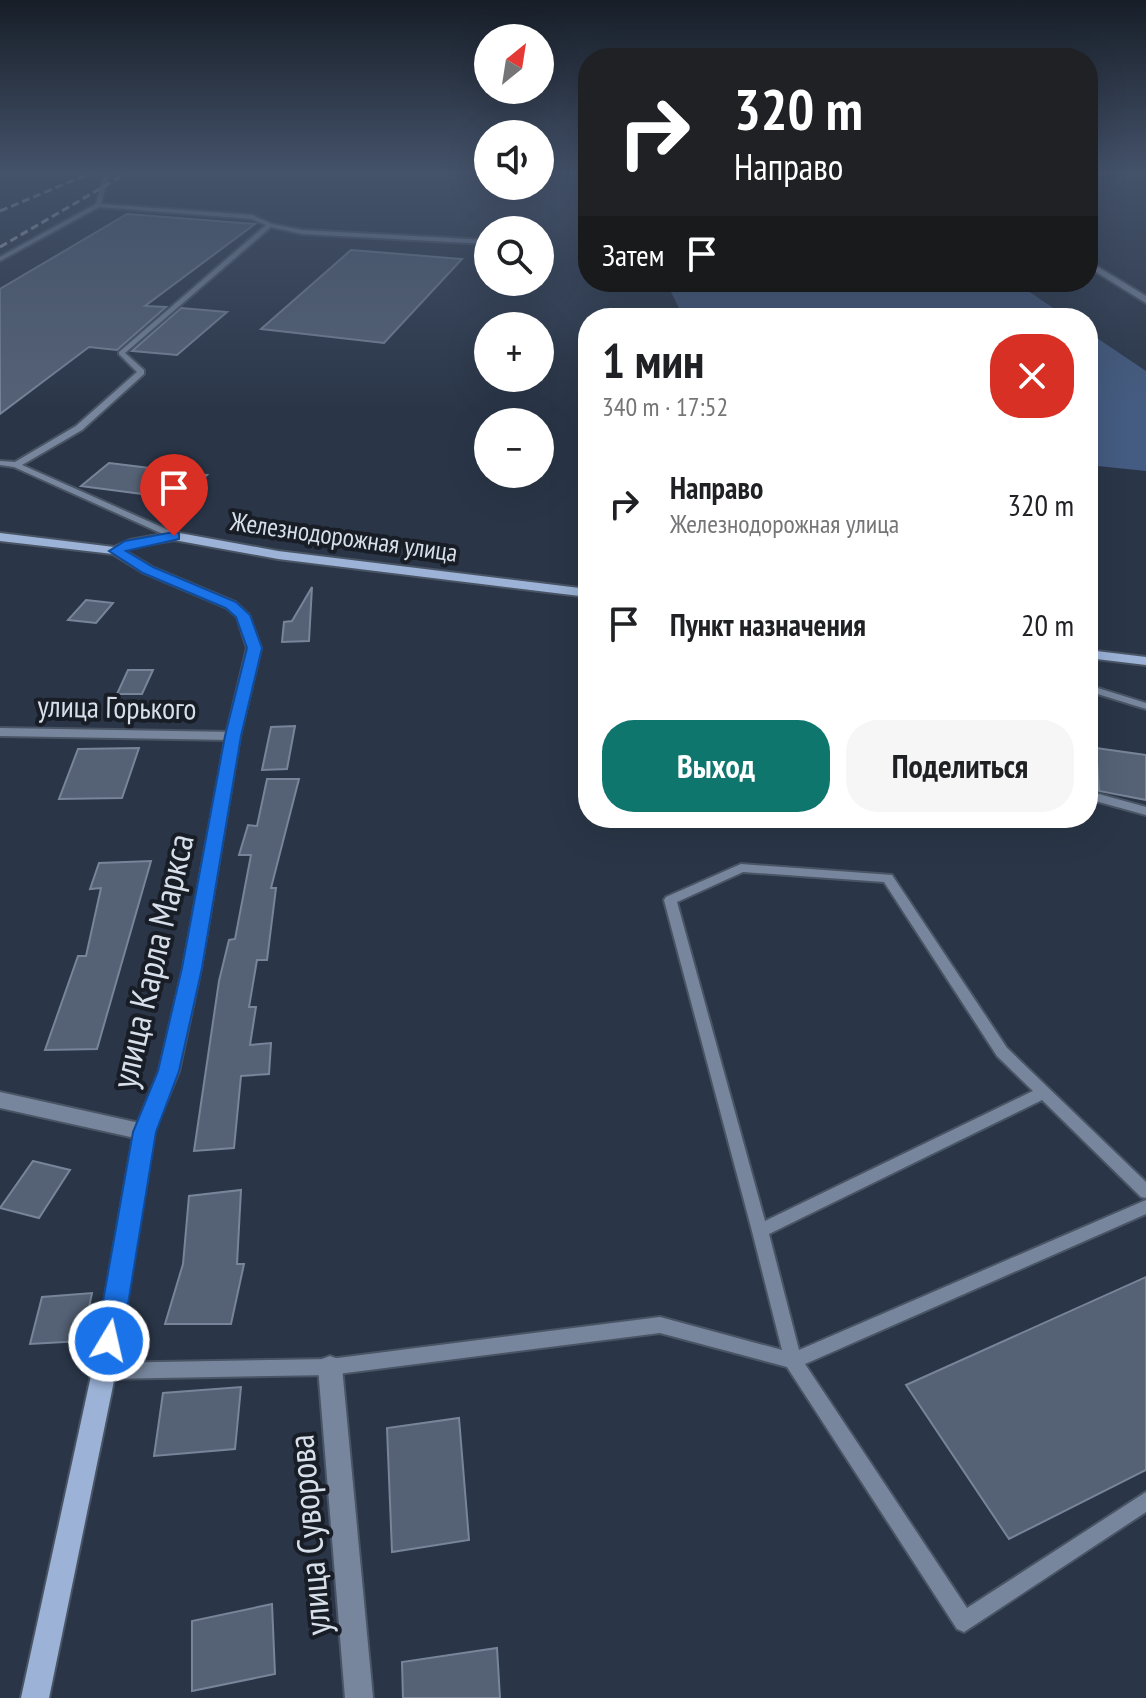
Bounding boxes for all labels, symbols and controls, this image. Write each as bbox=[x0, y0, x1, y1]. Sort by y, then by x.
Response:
north arrow bbox=[474, 24, 554, 104]
map controls bbox=[474, 24, 554, 488]
text: 320 m bbox=[734, 73, 863, 145]
icon: right bbox=[602, 80, 706, 184]
button: sound bbox=[474, 120, 554, 200]
text: Направо bbox=[734, 143, 843, 190]
button: search bbox=[474, 216, 554, 296]
icon: arrive bbox=[680, 232, 724, 276]
text: Затем bbox=[602, 235, 664, 274]
button: + bbox=[474, 312, 554, 392]
text: 1 мин bbox=[602, 329, 704, 391]
button: close bbox=[990, 334, 1074, 418]
text: 340 m · 17:52 bbox=[602, 390, 728, 423]
button: − bbox=[474, 408, 554, 488]
pin bbox=[140, 454, 208, 536]
icon: arrive bbox=[152, 466, 196, 510]
text: Направо bbox=[670, 468, 763, 507]
icon: right bbox=[602, 482, 646, 526]
text: 320 m bbox=[1008, 485, 1074, 524]
street label: Железнодорожная улица bbox=[227, 504, 460, 569]
text: Железнодорожная улица bbox=[670, 507, 899, 540]
icon: arrive bbox=[602, 602, 646, 646]
text: Пункт назначения bbox=[670, 605, 866, 644]
text: 20 m bbox=[1021, 605, 1074, 644]
street label: улица Горького bbox=[37, 686, 197, 727]
button: Выход bbox=[602, 720, 830, 812]
button: Поделиться bbox=[846, 720, 1074, 812]
street label: улица Карла Маркса bbox=[99, 829, 204, 1093]
position arrow bbox=[67, 1299, 151, 1383]
street label: улица Суворова bbox=[276, 1433, 341, 1637]

